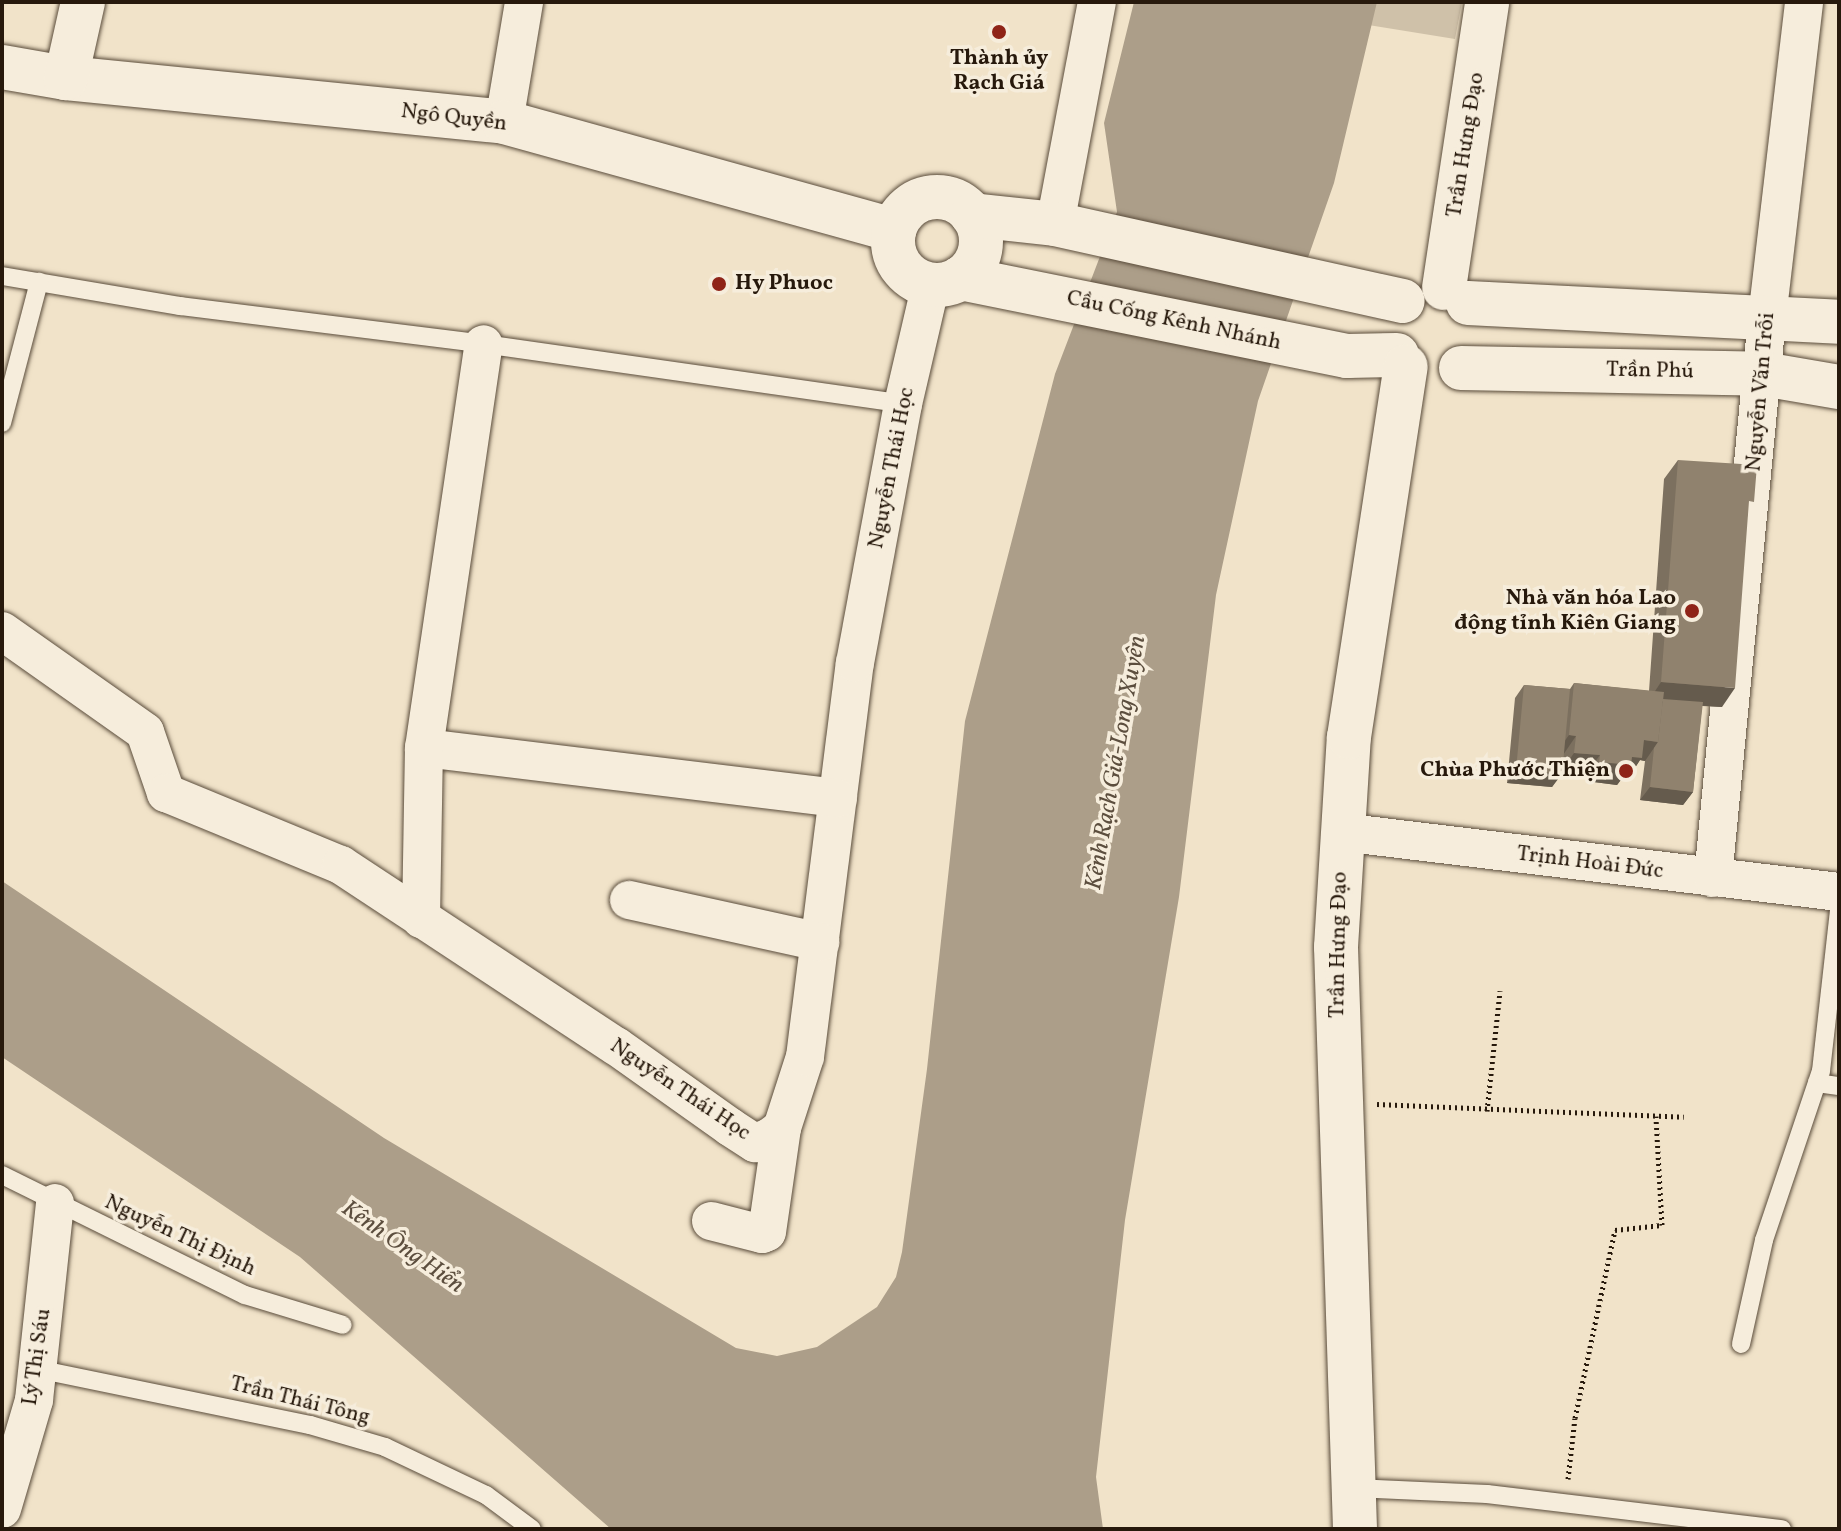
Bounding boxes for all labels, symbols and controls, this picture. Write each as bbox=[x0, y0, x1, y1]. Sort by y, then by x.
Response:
marker: Thành ủy Rạch Giá bbox=[990, 23, 1008, 41]
place label: Thành ủy Rạch Giá bbox=[950, 45, 1048, 96]
street label: Trần Hưng Đạo bbox=[1441, 71, 1491, 219]
street label: Ngô Quyền bbox=[399, 98, 509, 138]
place label: Hy Phuoc bbox=[735, 271, 833, 297]
marker: Hy Phuoc bbox=[710, 275, 728, 293]
street label: Cầu Cống Kênh Nhánh bbox=[1064, 285, 1284, 357]
street label: Nguyễn Văn Trỗi bbox=[1741, 311, 1781, 473]
street label: Trần Phú bbox=[1606, 357, 1694, 385]
street label: Nguyễn Thái Học bbox=[863, 385, 921, 551]
place label: Nhà văn hóa Lao động tỉnh Kiên Giang bbox=[1454, 585, 1676, 636]
marker: Nhà văn hóa Lao động tỉnh Kiên Giang bbox=[1683, 602, 1701, 620]
water label: Kênh Rạch Giá-Long Xuyên bbox=[1080, 634, 1154, 892]
place label: Chùa Phước Thiện bbox=[1420, 758, 1610, 784]
marker: Chùa Phước Thiện bbox=[1617, 762, 1635, 780]
street label: Trịnh Hoài Đức bbox=[1515, 841, 1665, 885]
street label: Trần Hưng Đạo bbox=[1325, 871, 1353, 1019]
street label: Nguyễn Thái Học bbox=[604, 1033, 756, 1147]
street label: Nguyễn Thị Định bbox=[100, 1189, 260, 1283]
water label: Kênh Ông Hiển bbox=[335, 1195, 469, 1301]
street label: Lý Thị Sáu bbox=[17, 1306, 57, 1408]
street label: Trần Thái Tông bbox=[227, 1371, 373, 1431]

